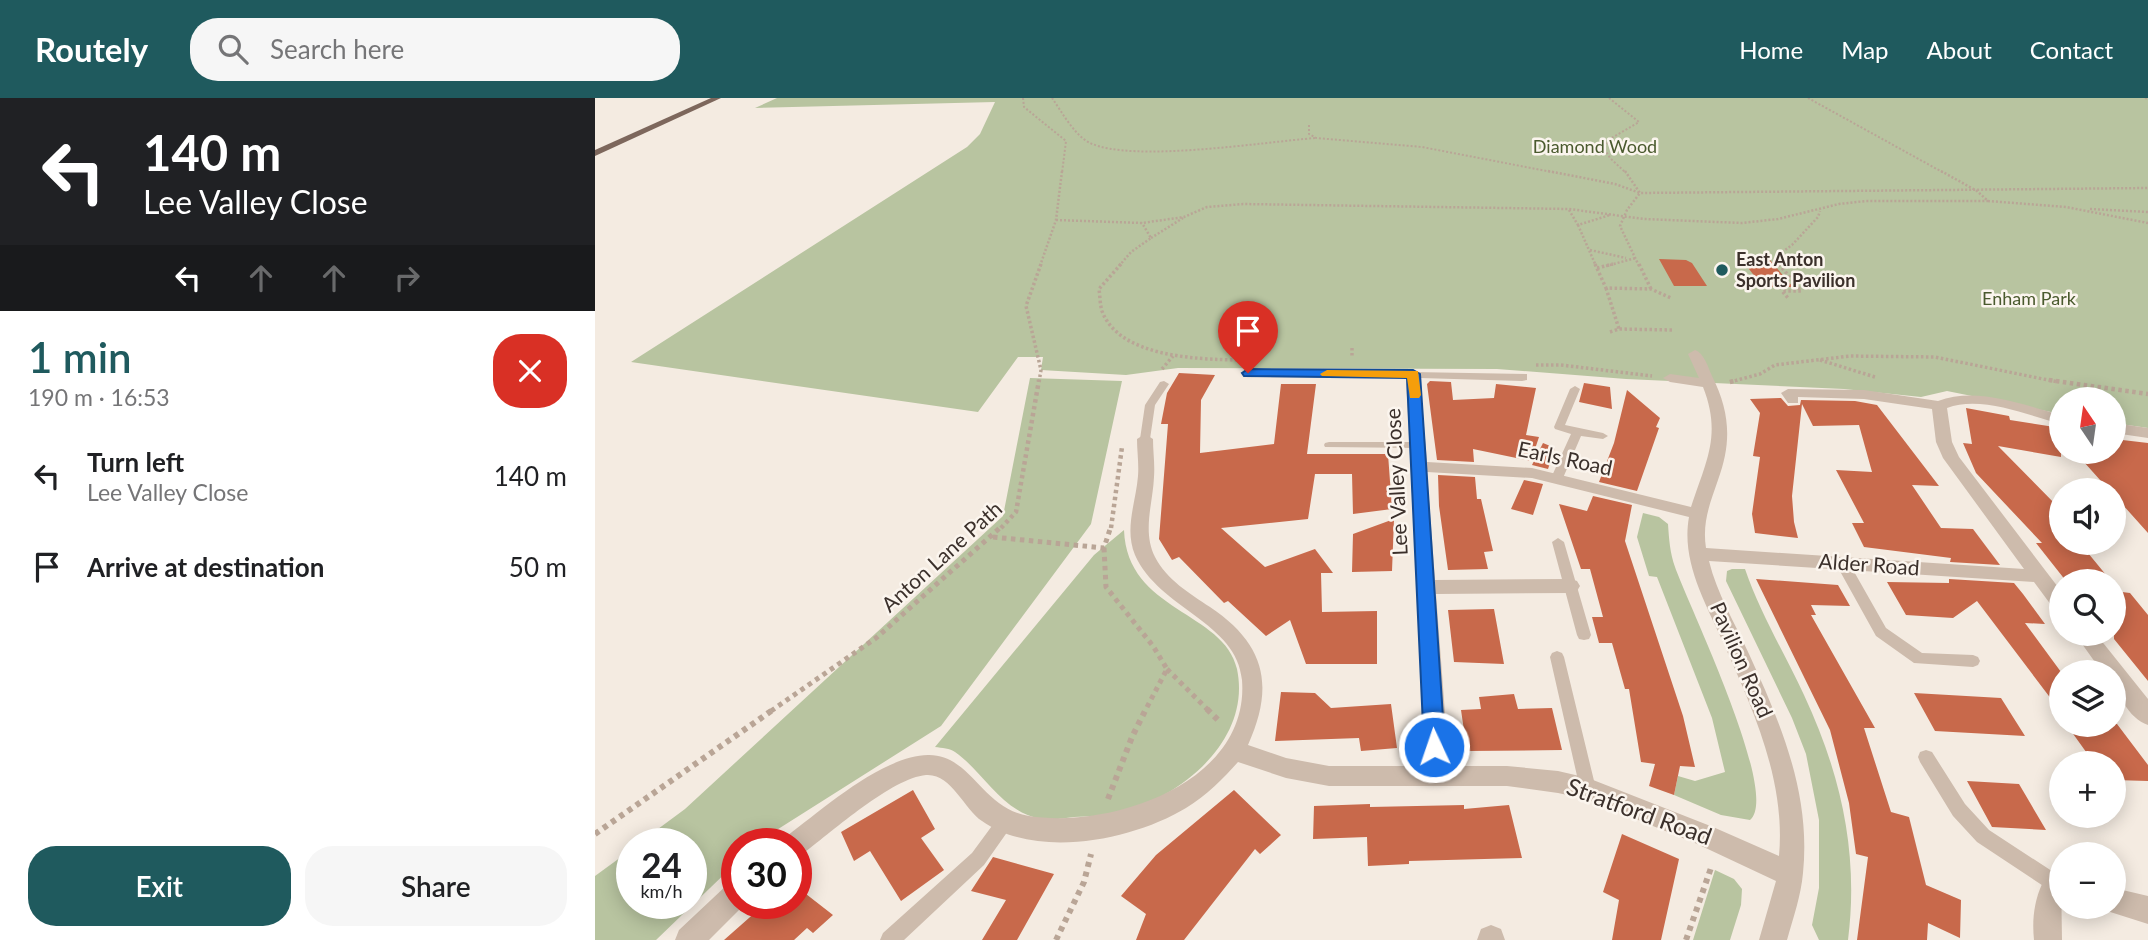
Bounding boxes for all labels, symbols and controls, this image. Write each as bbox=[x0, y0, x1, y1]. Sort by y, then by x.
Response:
search box bbox=[190, 18, 680, 81]
text: Routely bbox=[35, 29, 148, 69]
icon: search bbox=[214, 30, 252, 68]
text: Search here bbox=[270, 33, 404, 65]
text: Home bbox=[1739, 35, 1803, 64]
text: Map bbox=[1841, 35, 1889, 64]
text: About bbox=[1927, 35, 1992, 64]
text: Contact bbox=[2030, 35, 2113, 64]
text: 140 m bbox=[143, 123, 281, 181]
icon: left bbox=[28, 126, 119, 217]
park label: Diamond Wood bbox=[1533, 135, 1657, 157]
text: Lee Valley Close bbox=[143, 182, 368, 221]
place label: East Anton Sports Pavilion bbox=[1736, 248, 1855, 291]
icon: left bbox=[169, 259, 207, 297]
icon: ahead bbox=[242, 259, 280, 297]
icon: ahead bbox=[315, 259, 353, 297]
icon: right bbox=[388, 259, 426, 297]
marker: East Anton Sports Pavilion bbox=[1714, 262, 1730, 278]
park label: Enham Park bbox=[1982, 287, 2077, 309]
pin bbox=[1218, 301, 1278, 373]
icon: arrive bbox=[1229, 312, 1267, 350]
text: 1 min bbox=[28, 332, 132, 382]
button: close bbox=[493, 334, 567, 408]
text: 190 m · 16:53 bbox=[28, 383, 170, 411]
north arrow bbox=[2049, 387, 2126, 464]
map controls bbox=[2049, 387, 2126, 919]
street label: Lee Valley Close bbox=[1379, 408, 1412, 556]
street label: Earls Road bbox=[1516, 435, 1615, 480]
text: Turn left bbox=[87, 446, 184, 478]
icon: left bbox=[28, 457, 66, 495]
text: 140 m bbox=[494, 460, 567, 492]
text: Lee Valley Close bbox=[87, 478, 248, 506]
button: sound bbox=[2049, 478, 2126, 555]
street label: Anton Lane Path bbox=[876, 495, 1006, 617]
icon: arrive bbox=[28, 548, 66, 586]
street label: Alder Road bbox=[1818, 548, 1920, 580]
text: Arrive at destination bbox=[87, 551, 324, 583]
text: 50 m bbox=[509, 551, 567, 583]
button: search bbox=[2049, 569, 2126, 646]
street label: Pavilion Road bbox=[1706, 598, 1779, 721]
button: layers bbox=[2049, 660, 2126, 737]
position arrow bbox=[1397, 710, 1471, 784]
button: + bbox=[2049, 751, 2126, 828]
street label: Stratford Road bbox=[1563, 771, 1716, 850]
speed limit sign: 30 bbox=[721, 828, 812, 919]
button: − bbox=[2049, 842, 2126, 919]
text: 24 bbox=[641, 843, 682, 885]
button: Exit bbox=[28, 846, 291, 926]
button: Share bbox=[305, 846, 567, 926]
text: km/h bbox=[640, 880, 683, 902]

